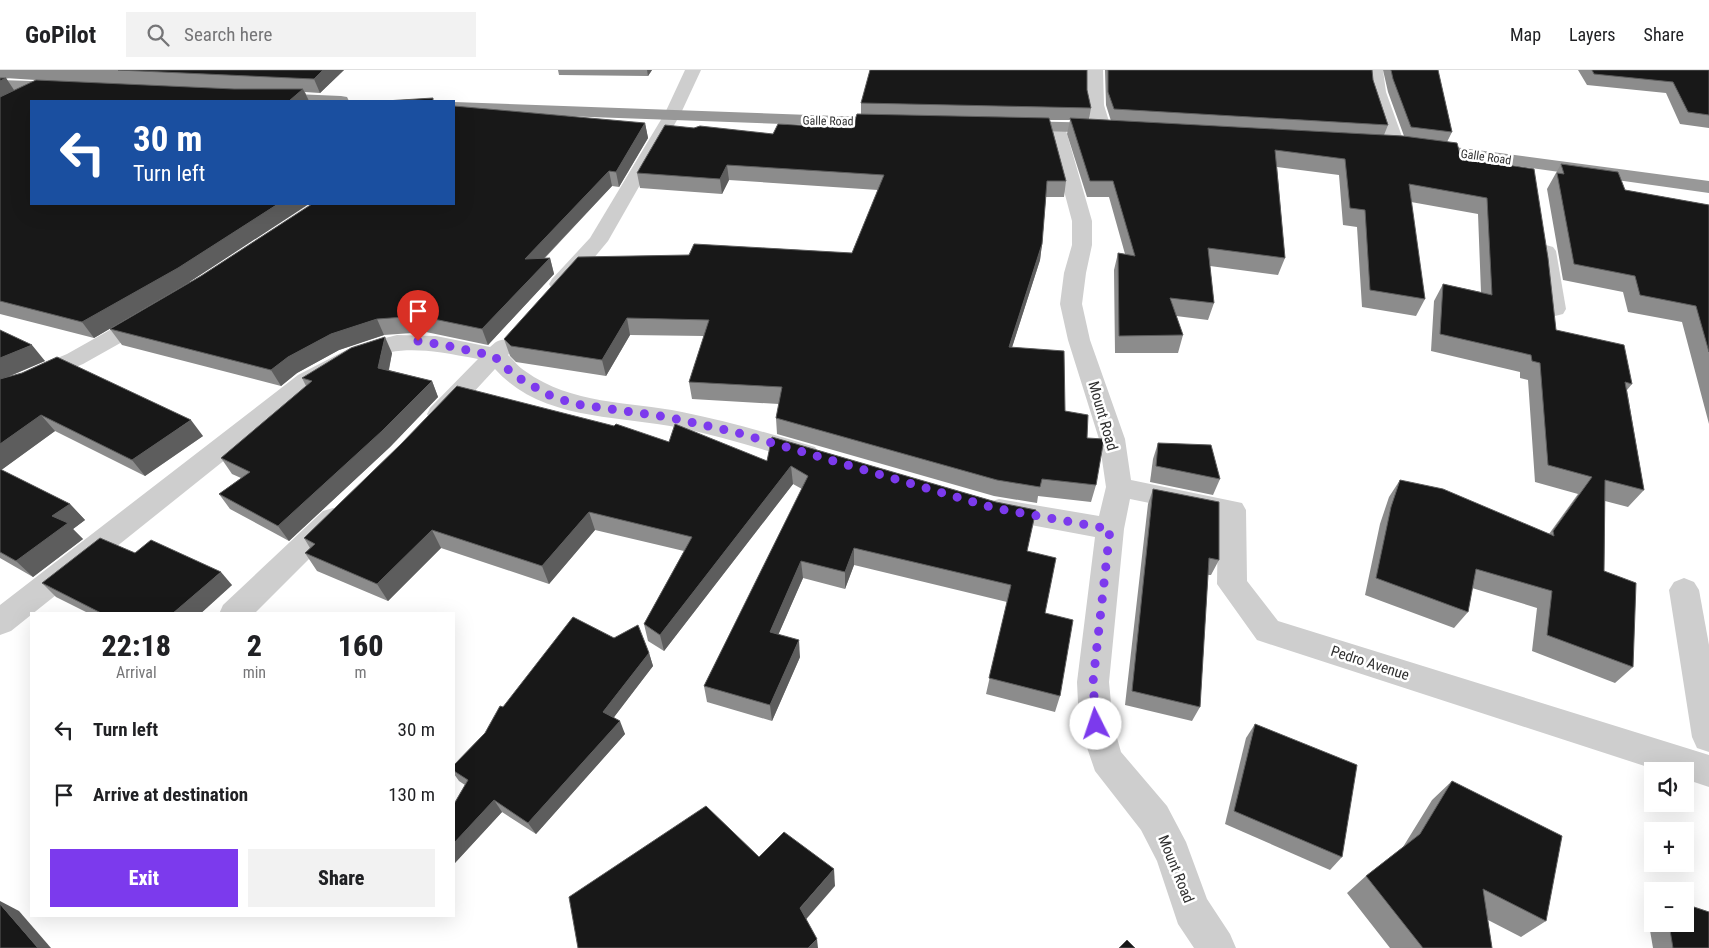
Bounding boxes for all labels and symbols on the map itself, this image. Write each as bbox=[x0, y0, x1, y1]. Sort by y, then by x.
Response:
street label: Galle Road bbox=[802, 114, 854, 128]
street label: Galle Road bbox=[1460, 147, 1512, 167]
pin bbox=[397, 290, 439, 341]
street label: Mount Road bbox=[1085, 379, 1121, 453]
street label: Pedro Avenue bbox=[1329, 642, 1411, 684]
position arrow bbox=[1069, 697, 1121, 749]
street label: Mount Road bbox=[1154, 833, 1198, 905]

